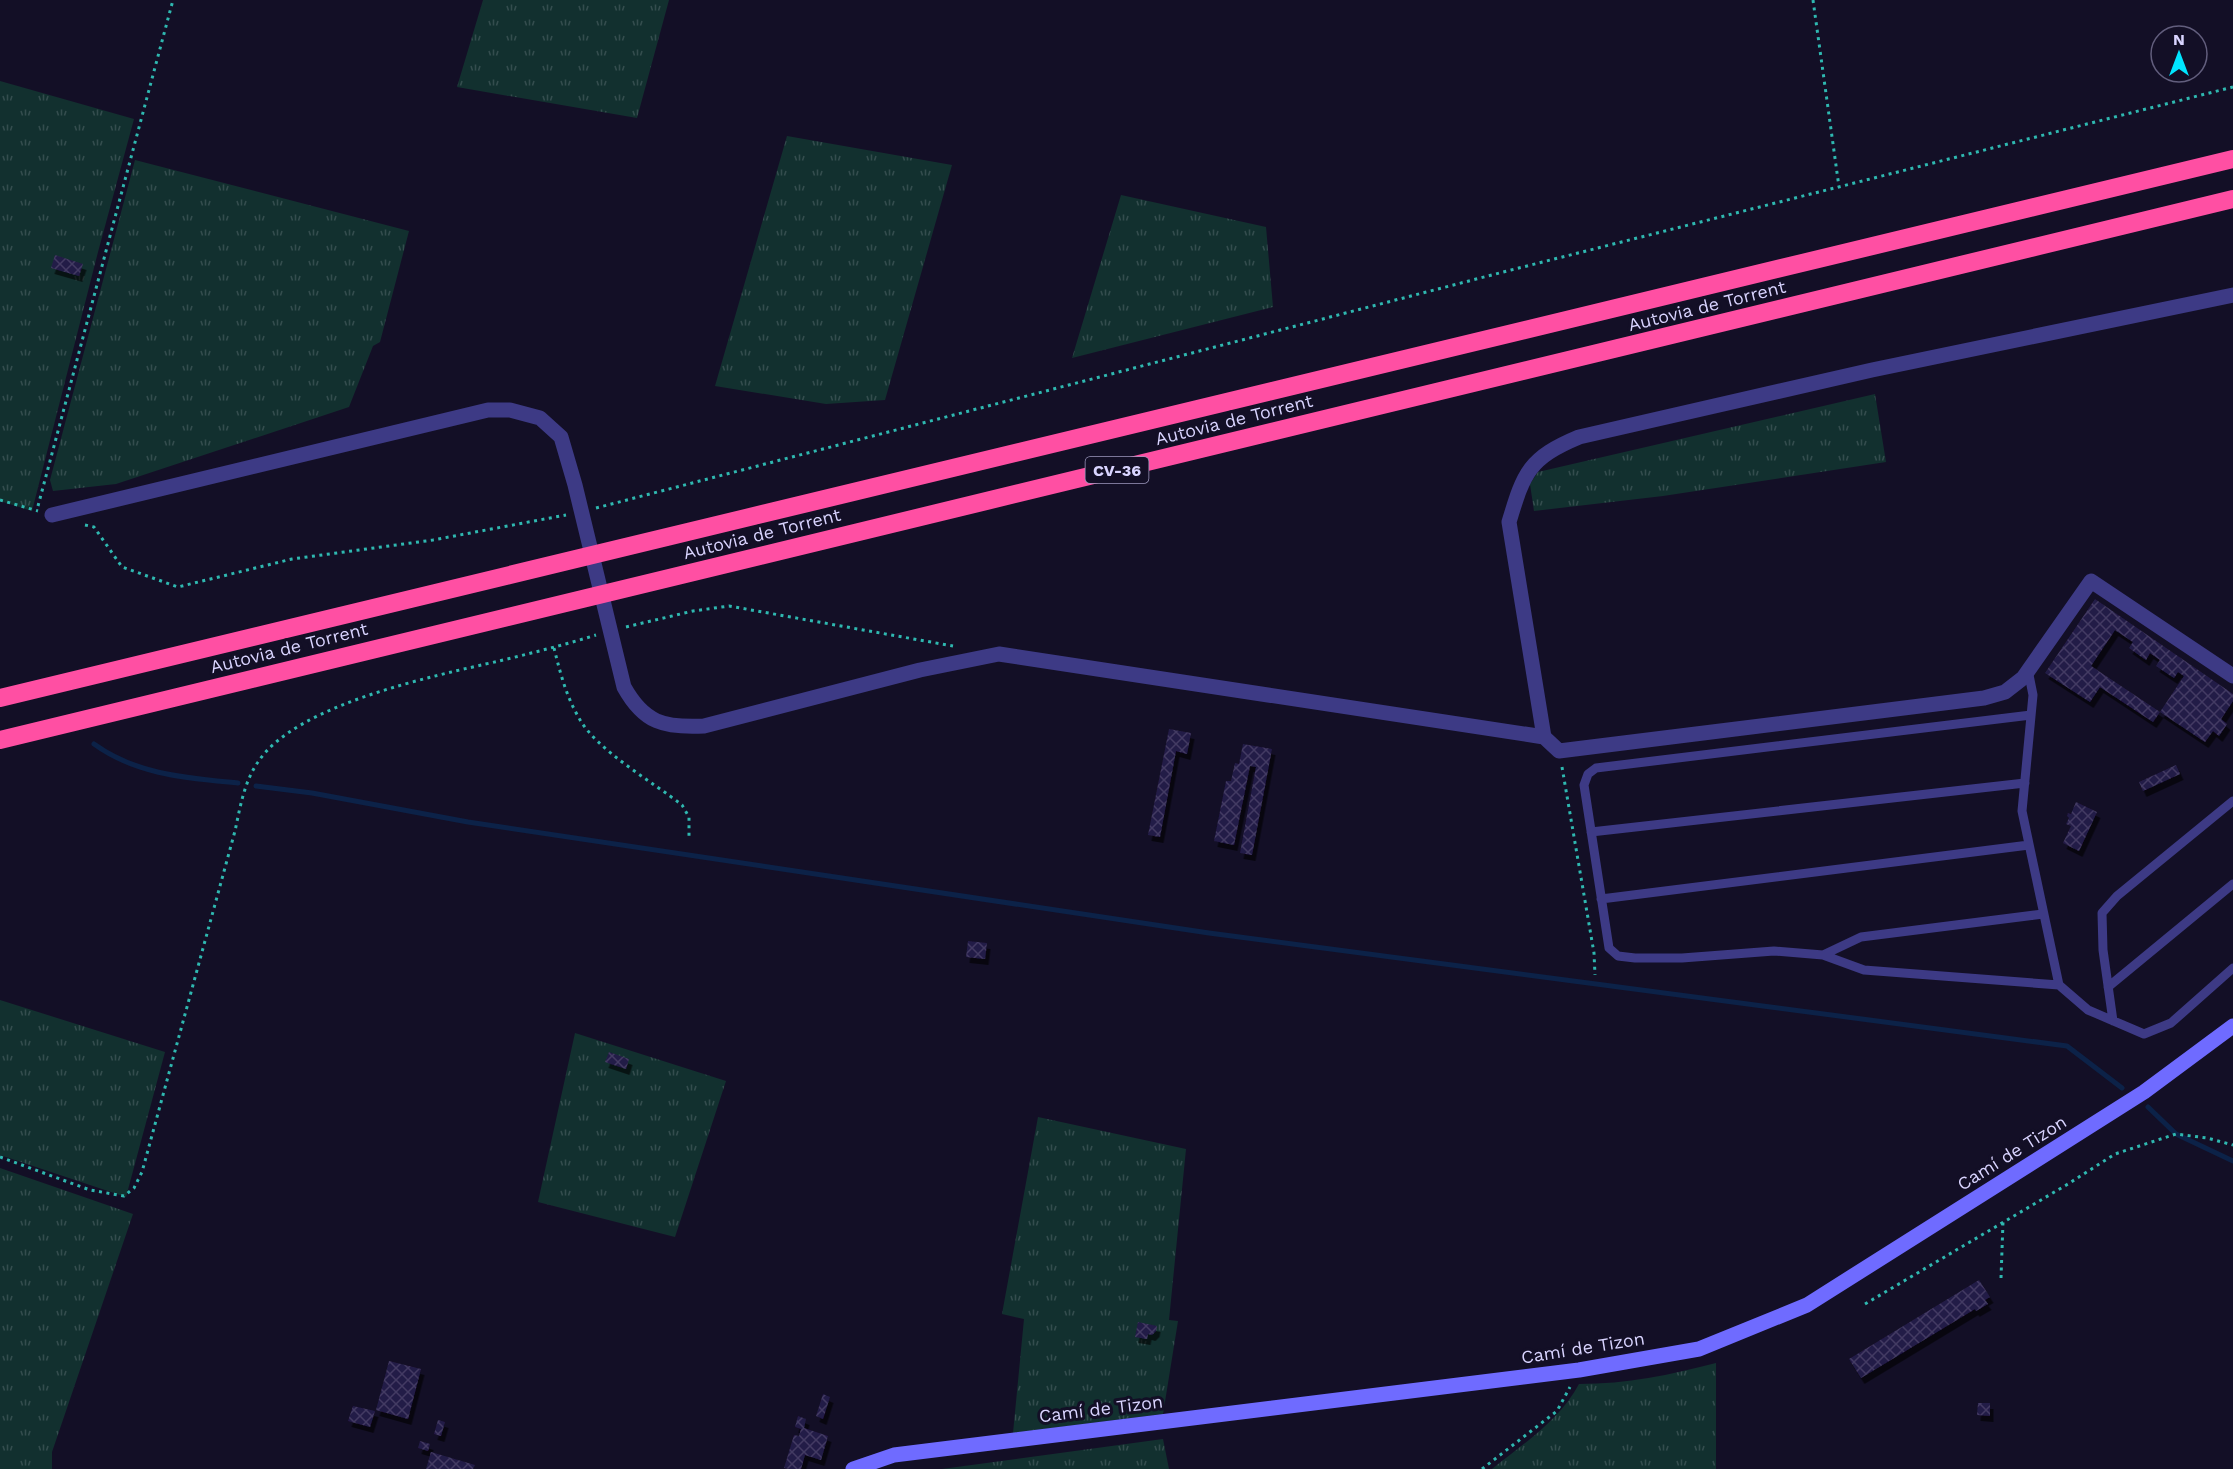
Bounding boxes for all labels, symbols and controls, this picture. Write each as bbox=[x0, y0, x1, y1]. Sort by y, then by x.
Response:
north arrow bbox=[2149, 24, 2209, 84]
text: N bbox=[2173, 30, 2185, 49]
street label: Autovia de Torrent bbox=[1626, 276, 1788, 335]
street label: Autovia de Torrent bbox=[1153, 390, 1315, 449]
road number: CV-36 bbox=[1086, 457, 1148, 483]
street label: Autovia de Torrent bbox=[681, 504, 843, 563]
street label: Autovia de Torrent bbox=[208, 618, 370, 677]
street label: Camí de Tizon bbox=[1953, 1111, 2070, 1195]
street label: Camí de Tizon bbox=[1520, 1327, 1646, 1368]
street label: Camí de Tizon bbox=[1038, 1390, 1164, 1427]

